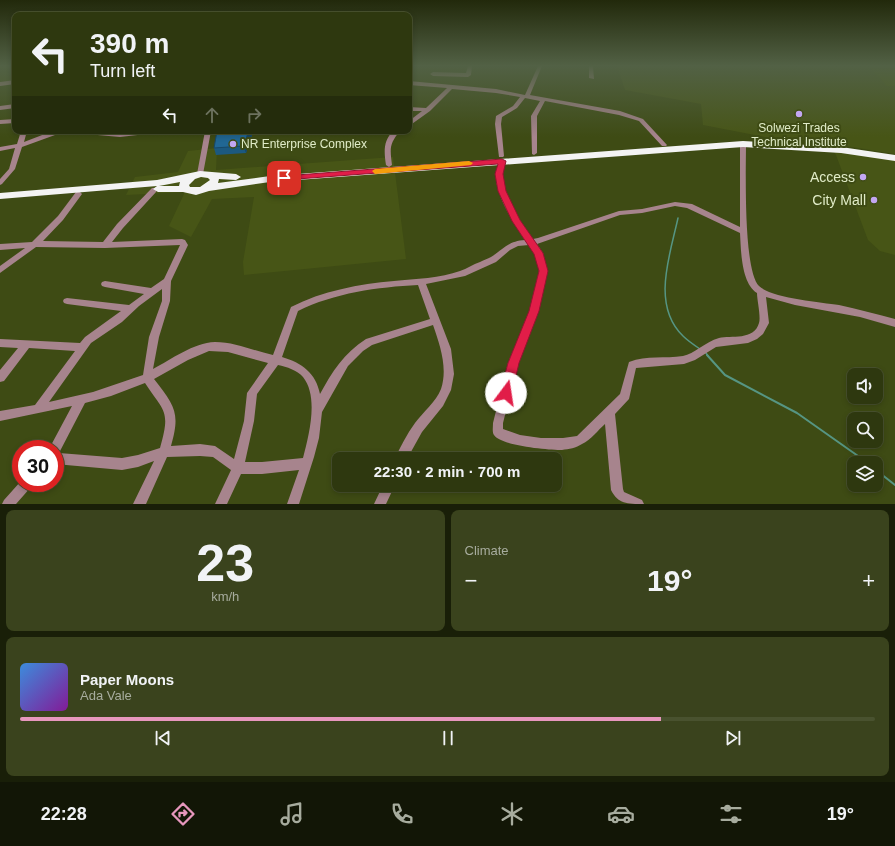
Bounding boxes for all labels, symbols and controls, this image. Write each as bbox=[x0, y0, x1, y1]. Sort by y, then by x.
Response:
icon: left bbox=[24, 28, 76, 80]
text: 390 m bbox=[90, 28, 169, 59]
text: Turn left bbox=[90, 61, 155, 81]
icon: left bbox=[159, 104, 181, 126]
icon: ahead bbox=[201, 104, 223, 126]
icon: right bbox=[243, 104, 265, 126]
marker: Solwezi Trades Technical Institute bbox=[794, 109, 804, 119]
place label: Solwezi Trades Technical Institute bbox=[751, 121, 847, 149]
place label: NR Enterprise Complex bbox=[241, 137, 367, 151]
marker: NR Enterprise Complex bbox=[228, 139, 238, 149]
pin bbox=[267, 161, 301, 195]
icon: arrive bbox=[273, 167, 295, 189]
place label: Access bbox=[810, 169, 855, 185]
marker: Access bbox=[858, 172, 868, 182]
place label: City Mall bbox=[812, 192, 866, 208]
marker: City Mall bbox=[869, 195, 879, 205]
map controls bbox=[847, 368, 883, 492]
button: sound bbox=[847, 368, 883, 404]
position arrow bbox=[485, 372, 527, 414]
button: search bbox=[847, 412, 883, 448]
speed limit sign: 30 bbox=[12, 440, 64, 492]
button: layers bbox=[847, 456, 883, 492]
text: 22:30 · 2 min · 700 m bbox=[374, 463, 520, 480]
text: 23 bbox=[196, 534, 254, 592]
text: Climate bbox=[465, 543, 509, 558]
text: 19° bbox=[647, 564, 692, 597]
text: − bbox=[465, 568, 477, 593]
text: + bbox=[862, 568, 875, 593]
text: km/h bbox=[211, 589, 239, 604]
text: Paper Moons bbox=[80, 671, 174, 688]
text: Ada Vale bbox=[80, 688, 132, 703]
icon: previous bbox=[152, 727, 174, 749]
icon: pause bbox=[437, 727, 459, 749]
icon: next bbox=[722, 727, 744, 749]
icon: directions bbox=[169, 800, 197, 828]
icon: music bbox=[278, 800, 306, 828]
icon: phone bbox=[388, 800, 416, 828]
icon: climate bbox=[498, 800, 526, 828]
icon: car bbox=[607, 800, 635, 828]
icon: filters bbox=[717, 800, 745, 828]
text: 22:28 bbox=[41, 804, 87, 824]
text: 19° bbox=[827, 804, 854, 824]

